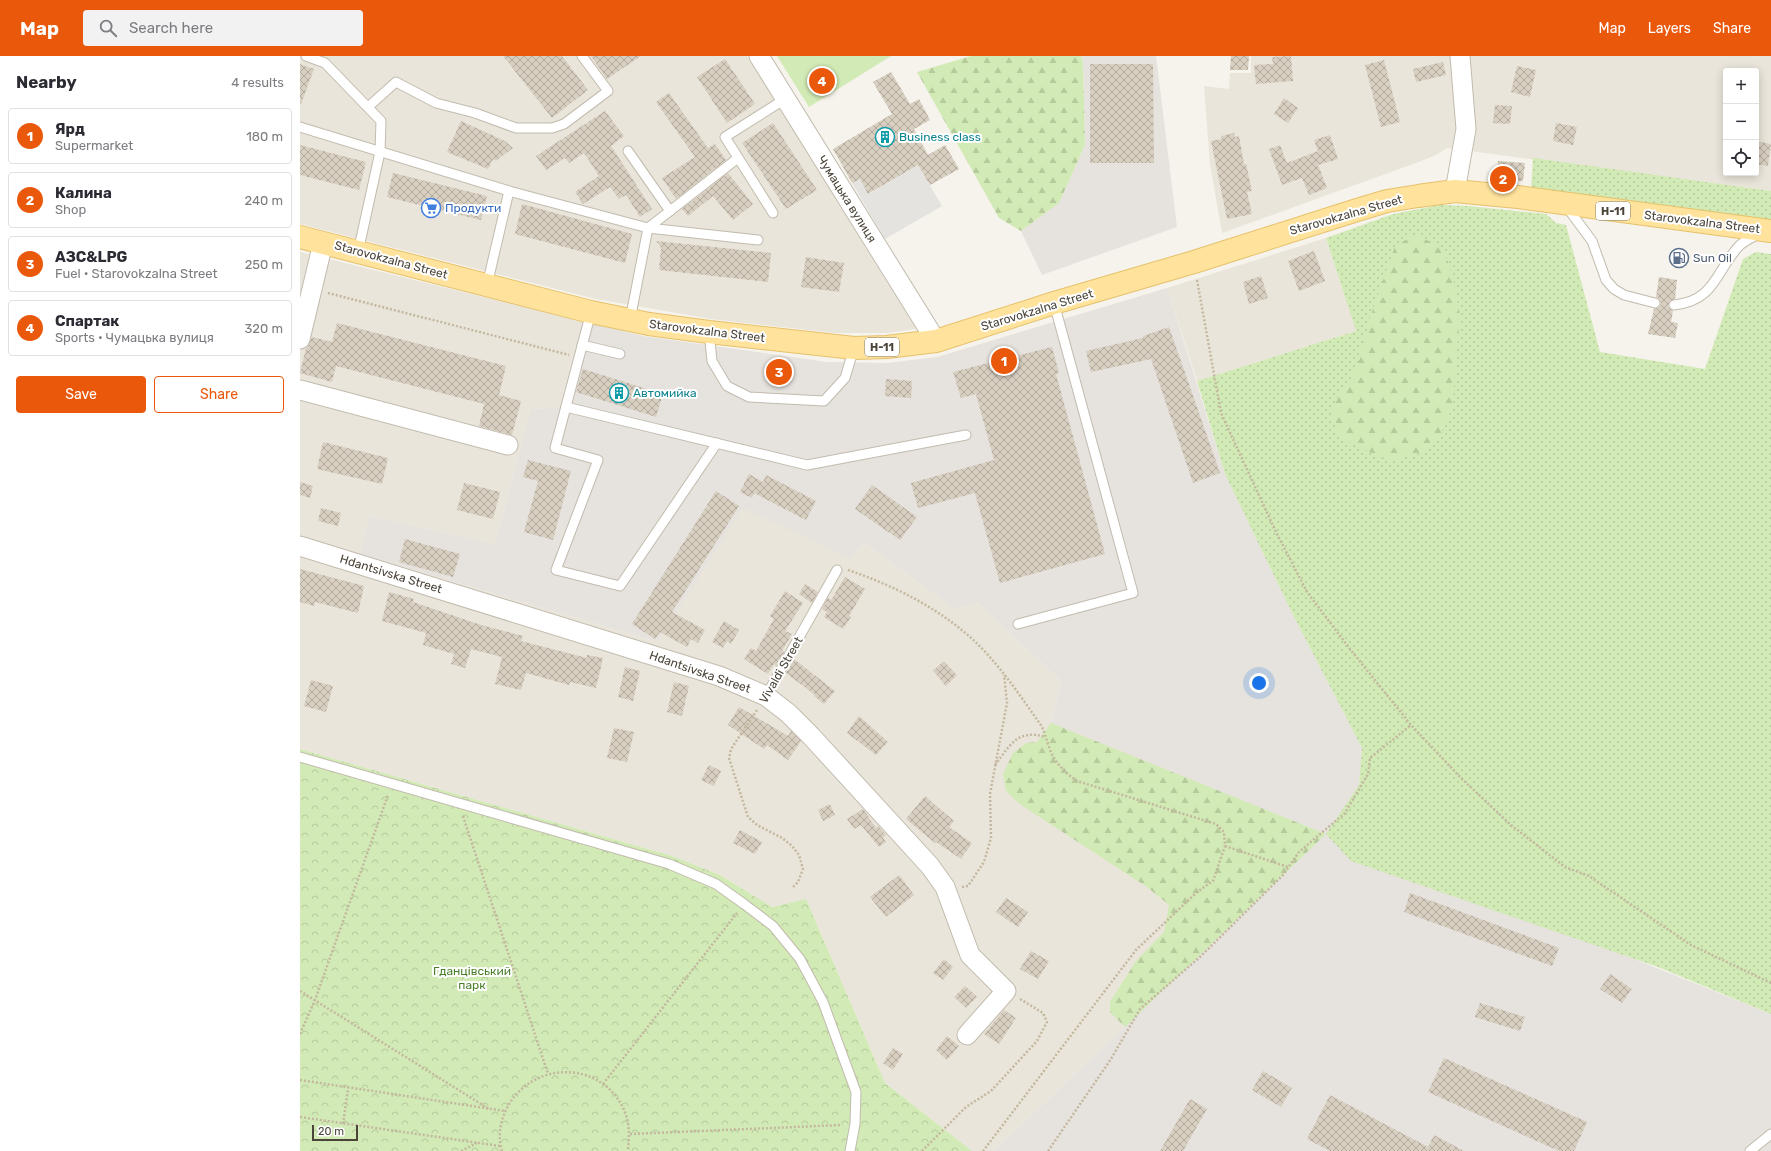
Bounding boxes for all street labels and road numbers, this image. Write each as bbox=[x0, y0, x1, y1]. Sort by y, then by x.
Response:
street label: Чумацька вулиця bbox=[815, 153, 879, 245]
street label: Starovokzalna Street bbox=[1288, 192, 1404, 238]
road number: Н-11 bbox=[1596, 202, 1630, 220]
street label: Starovokzalna Street bbox=[1643, 208, 1761, 236]
street label: Starovokzalna Street bbox=[333, 238, 449, 282]
street label: Starovokzalna Street bbox=[979, 286, 1095, 334]
street label: Starovokzalna Street bbox=[648, 317, 766, 345]
road number: Н-11 bbox=[865, 338, 899, 356]
street label: Hdantsivska Street bbox=[338, 552, 444, 596]
street label: Vivaldi Street bbox=[756, 634, 806, 706]
street label: Hdantsivska Street bbox=[648, 648, 753, 696]

